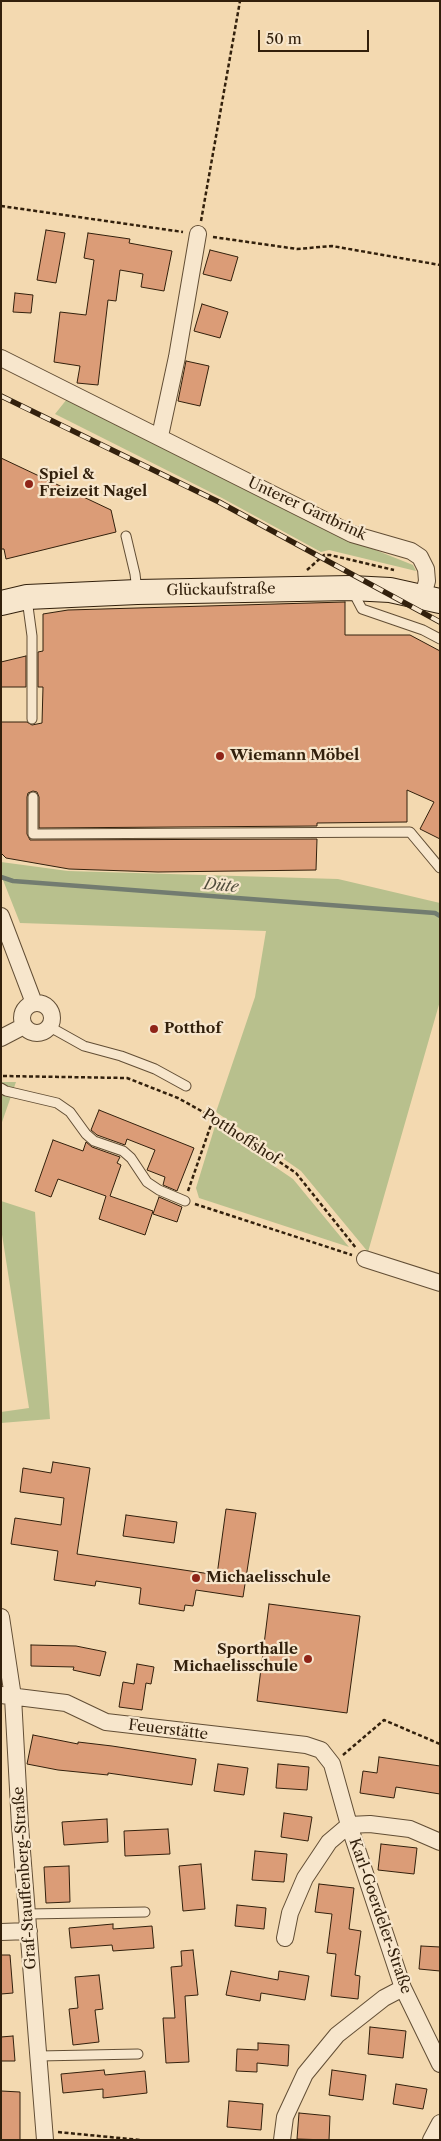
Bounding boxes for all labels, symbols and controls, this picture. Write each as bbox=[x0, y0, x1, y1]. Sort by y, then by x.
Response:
scale bar bbox=[261, 20, 372, 52]
text: 50 m bbox=[266, 29, 302, 48]
place label: Spiel & Freizeit Nagel bbox=[39, 466, 147, 501]
street label: Unterer Gartbrink bbox=[245, 474, 369, 544]
marker: Spiel & Freizeit Nagel bbox=[23, 478, 35, 490]
street label: Glückaufstraße bbox=[166, 580, 276, 600]
place label: Wiemann Möbel bbox=[230, 747, 359, 765]
marker: Wiemann Möbel bbox=[214, 750, 226, 762]
water label: Düte bbox=[203, 875, 239, 897]
place label: Potthof bbox=[164, 1020, 222, 1038]
marker: Potthof bbox=[148, 1023, 160, 1035]
street label: Potthoffshof bbox=[199, 1105, 283, 1169]
place label: Michaelisschule bbox=[206, 1569, 331, 1587]
marker: Michaelisschule bbox=[190, 1572, 202, 1584]
place label: Sporthalle Michaelisschule bbox=[173, 1641, 298, 1676]
marker: Sporthalle Michaelisschule bbox=[302, 1653, 314, 1665]
street label: Feuerstätte bbox=[127, 1716, 209, 1744]
street label: Graf-Stauffenberg-Straße bbox=[10, 1786, 40, 1970]
street label: Karl-Goerdeler-Straße bbox=[345, 1836, 415, 1996]

